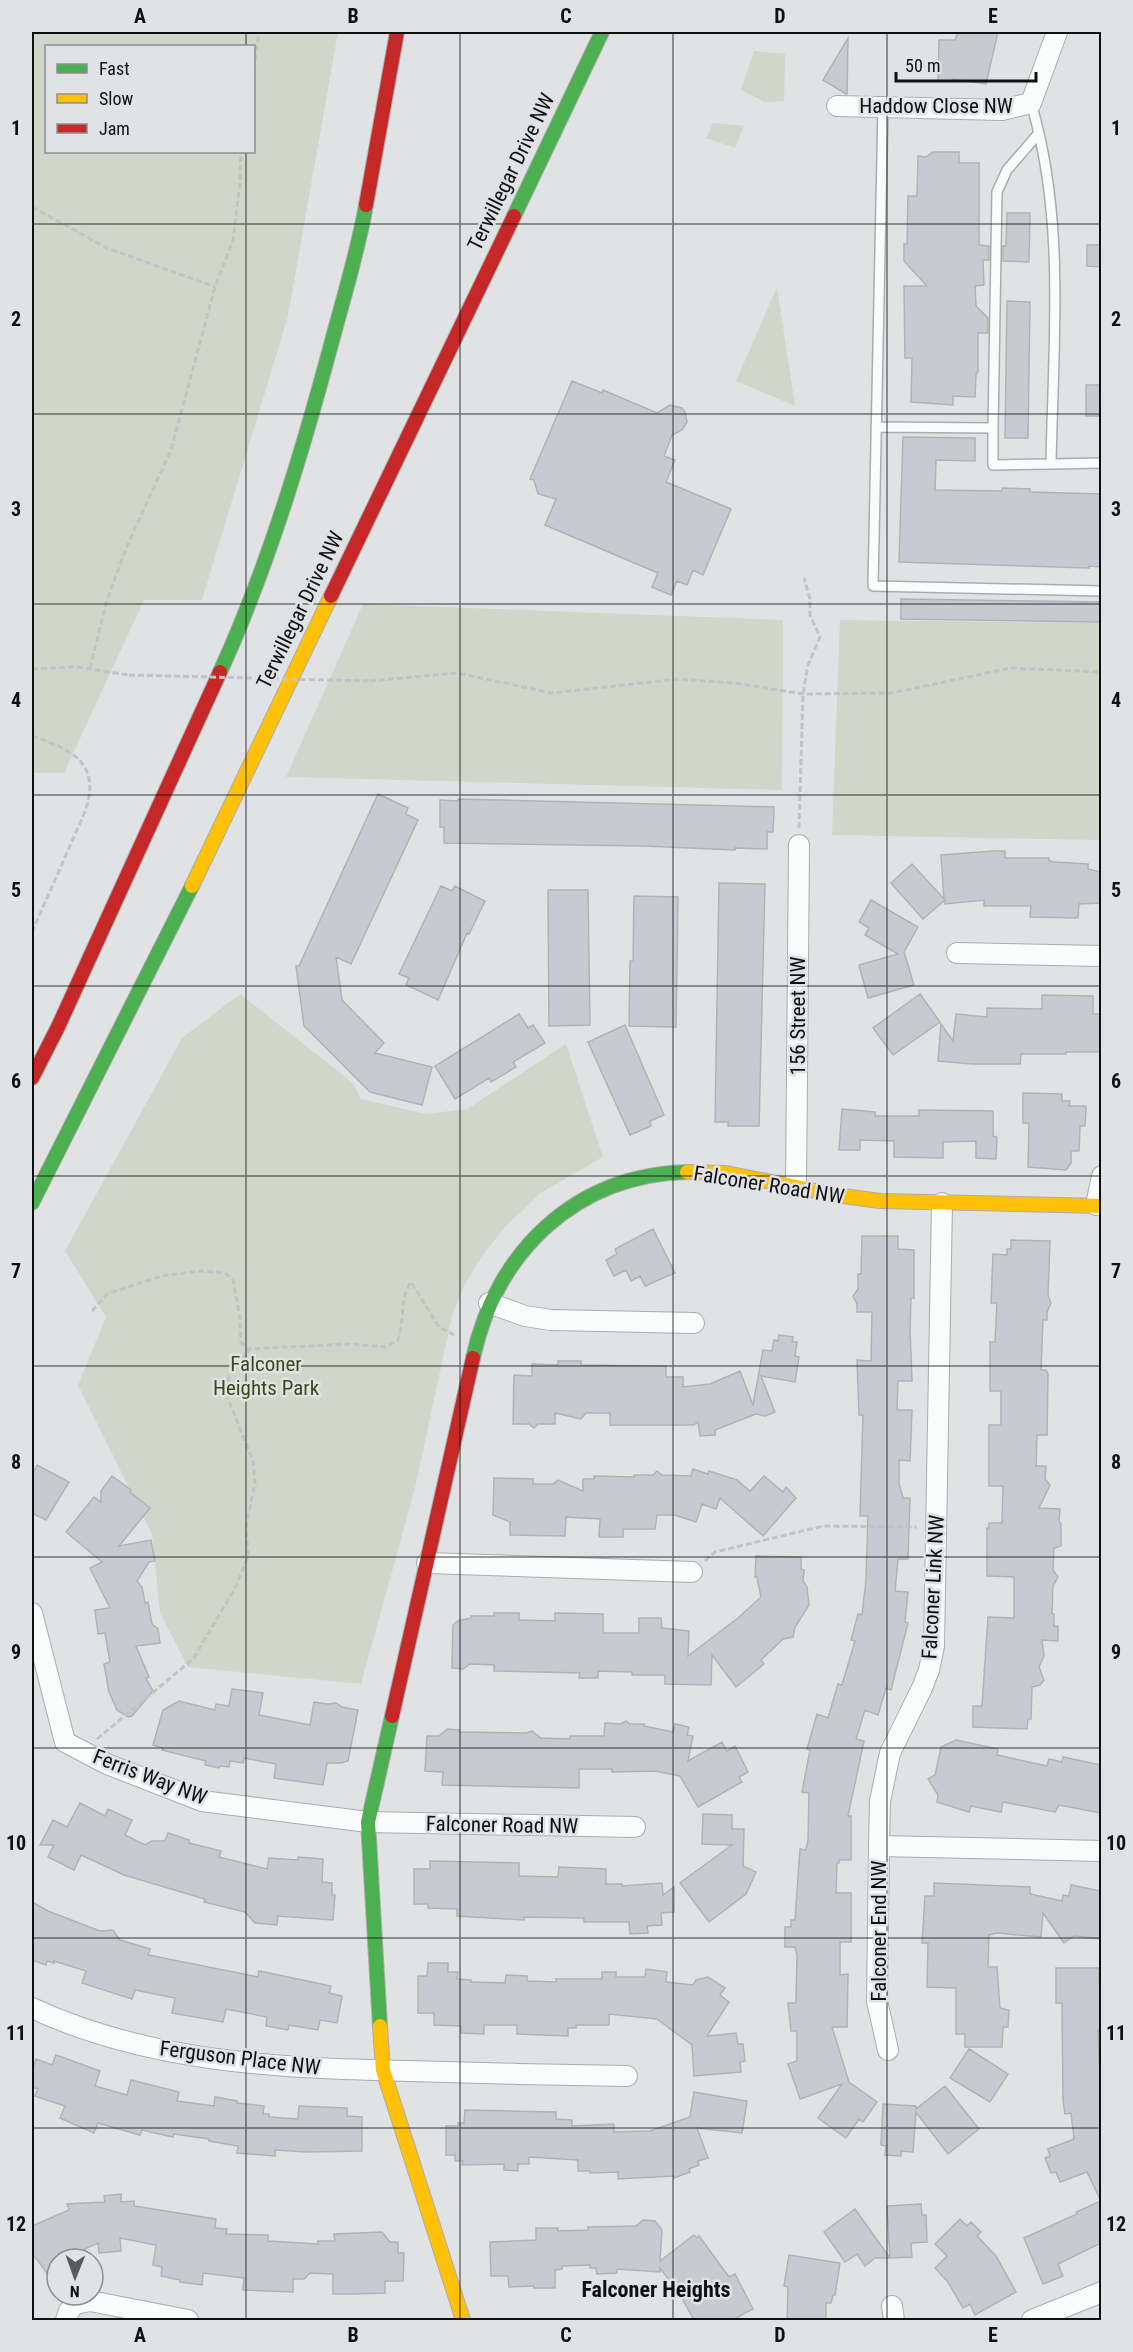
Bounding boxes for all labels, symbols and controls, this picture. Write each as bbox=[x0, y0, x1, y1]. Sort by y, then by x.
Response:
text: A bbox=[134, 4, 146, 28]
text: B bbox=[347, 4, 359, 28]
text: C bbox=[560, 4, 572, 28]
text: D bbox=[774, 4, 786, 28]
text: E bbox=[988, 4, 998, 28]
legend bbox=[45, 45, 255, 153]
scale bar bbox=[896, 45, 1036, 83]
text: 50 m bbox=[905, 55, 940, 76]
text: Fast bbox=[99, 58, 130, 79]
text: Slow bbox=[99, 88, 134, 109]
street label: Terwillegar Drive NW bbox=[463, 90, 559, 254]
street label: Haddow Close NW bbox=[859, 94, 1013, 118]
text: 1 bbox=[11, 116, 21, 140]
text: 1 bbox=[1111, 116, 1121, 140]
text: Jam bbox=[99, 118, 130, 139]
text: 2 bbox=[11, 307, 21, 331]
text: 2 bbox=[1111, 307, 1121, 331]
text: 3 bbox=[11, 497, 21, 521]
text: 3 bbox=[1111, 497, 1121, 521]
street label: Terwillegar Drive NW bbox=[252, 528, 348, 692]
text: 4 bbox=[11, 688, 21, 712]
text: 4 bbox=[1111, 688, 1121, 712]
text: 5 bbox=[11, 878, 21, 902]
text: 5 bbox=[1111, 878, 1121, 902]
street label: 156 Street NW bbox=[786, 957, 810, 1075]
text: 6 bbox=[11, 1069, 21, 1093]
text: 6 bbox=[1111, 1069, 1121, 1093]
street label: Falconer Road NW bbox=[692, 1161, 846, 1209]
text: 7 bbox=[11, 1259, 21, 1283]
text: 7 bbox=[1111, 1259, 1121, 1283]
park label: Falconer Heights Park bbox=[213, 1352, 320, 1400]
text: 8 bbox=[11, 1450, 21, 1474]
text: 8 bbox=[1111, 1450, 1121, 1474]
street label: Falconer Link NW bbox=[917, 1514, 949, 1660]
text: 9 bbox=[11, 1640, 21, 1664]
text: 9 bbox=[1111, 1640, 1121, 1664]
street label: Ferris Way NW bbox=[90, 1744, 210, 1810]
street label: Falconer Road NW bbox=[426, 1812, 578, 1838]
text: 10 bbox=[6, 1831, 26, 1855]
text: 10 bbox=[1106, 1831, 1126, 1855]
street label: Falconer End NW bbox=[867, 1861, 891, 2001]
text: 11 bbox=[6, 2021, 26, 2045]
text: 11 bbox=[1106, 2021, 1126, 2045]
street label: Ferguson Place NW bbox=[158, 2036, 322, 2080]
text: 12 bbox=[6, 2212, 26, 2236]
text: 12 bbox=[1106, 2212, 1126, 2236]
north arrow bbox=[45, 2247, 105, 2307]
district label: Falconer Heights bbox=[581, 2277, 731, 2302]
text: N bbox=[70, 2282, 80, 2301]
text: A bbox=[134, 2323, 146, 2347]
text: B bbox=[347, 2323, 359, 2347]
text: C bbox=[560, 2323, 572, 2347]
text: D bbox=[774, 2323, 786, 2347]
text: E bbox=[988, 2323, 998, 2347]

